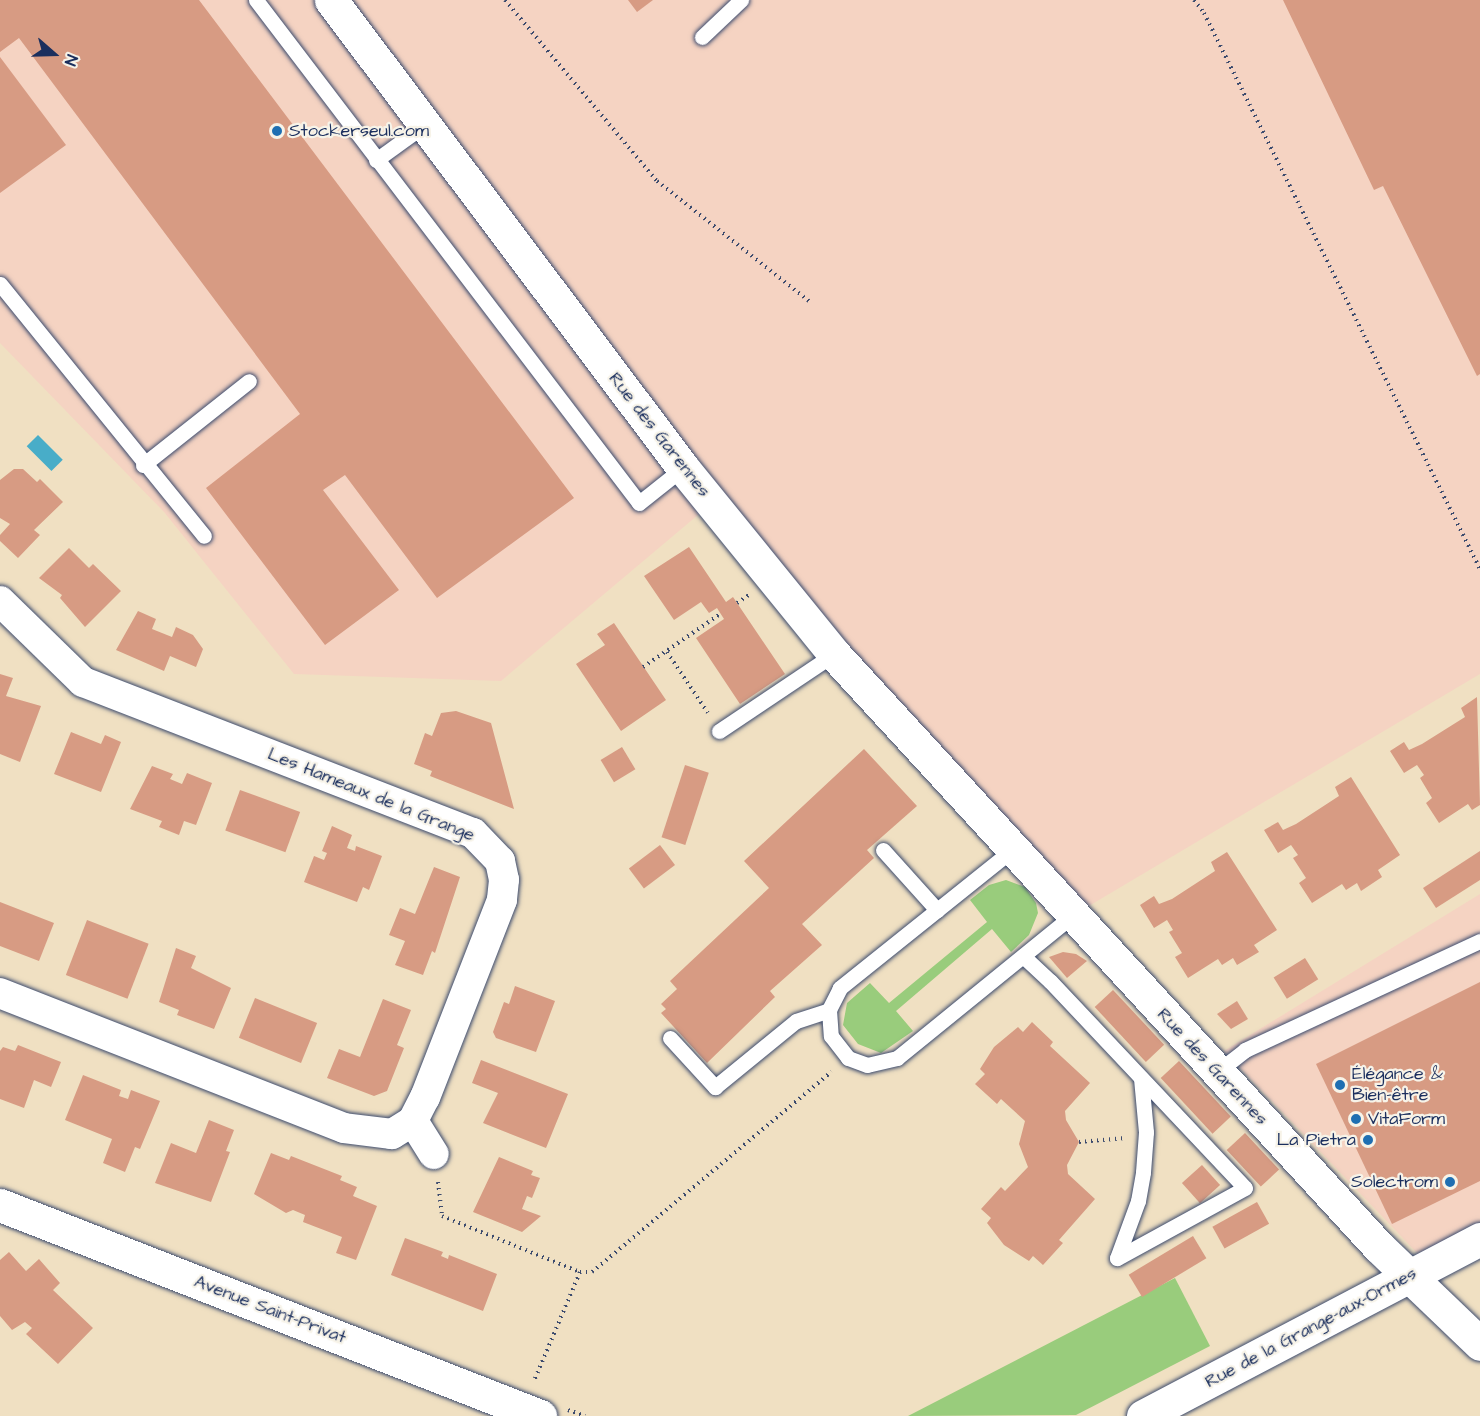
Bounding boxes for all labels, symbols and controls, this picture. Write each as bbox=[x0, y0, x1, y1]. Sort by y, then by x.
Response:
north arrow bbox=[24, 24, 84, 84]
text: N bbox=[59, 52, 83, 69]
place label: Stockerseul.com bbox=[289, 120, 429, 142]
marker: Stockerseul.com bbox=[270, 124, 284, 138]
street label: Rue des Garennes bbox=[604, 368, 714, 502]
street label: Les Hameaux de la Grange bbox=[264, 744, 478, 846]
street label: Rue des Garennes bbox=[1152, 1004, 1272, 1130]
place label: Élégance & Bien-être bbox=[1352, 1064, 1443, 1106]
marker: Élégance & Bien-être bbox=[1333, 1078, 1347, 1092]
place label: VitaForm bbox=[1368, 1108, 1445, 1130]
marker: VitaForm bbox=[1349, 1112, 1363, 1126]
place label: La Pietra bbox=[1277, 1129, 1356, 1151]
marker: La Pietra bbox=[1361, 1133, 1375, 1147]
place label: Solectrom bbox=[1351, 1171, 1438, 1193]
marker: Solectrom bbox=[1443, 1175, 1457, 1189]
street label: Rue de la Grange-aux-Ormes bbox=[1201, 1263, 1421, 1393]
street label: Avenue Saint-Privat bbox=[191, 1271, 349, 1349]

